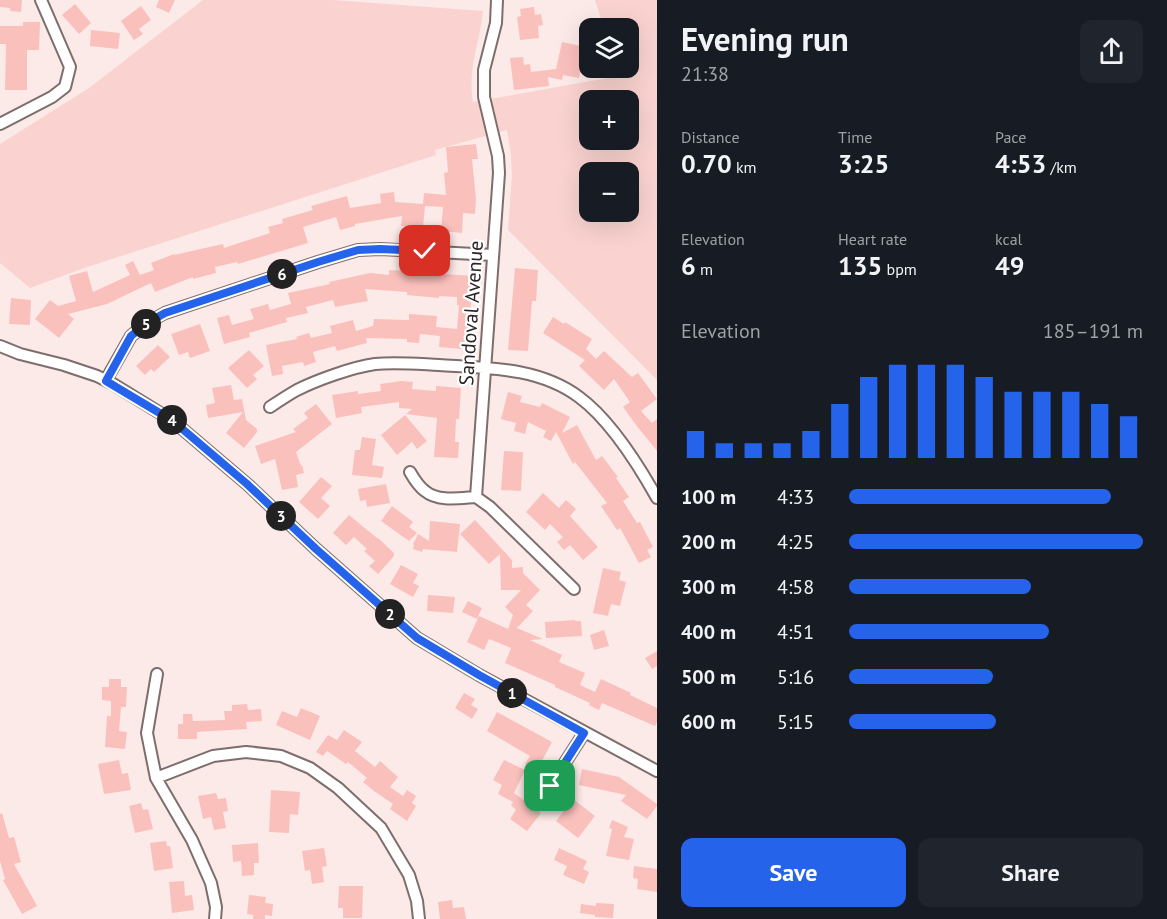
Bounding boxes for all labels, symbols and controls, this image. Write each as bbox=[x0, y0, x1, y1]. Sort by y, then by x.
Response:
text: Evening run bbox=[681, 17, 849, 60]
map controls bbox=[579, 18, 639, 222]
button: layers bbox=[579, 18, 639, 78]
button: share bbox=[1080, 20, 1143, 83]
text: 21:38 bbox=[681, 61, 729, 87]
button: + bbox=[579, 90, 639, 150]
text: Distance bbox=[681, 127, 740, 147]
text: Time bbox=[838, 127, 872, 147]
text: Pace bbox=[995, 127, 1026, 147]
text: 0.70 bbox=[681, 147, 732, 180]
text: 3:25 bbox=[838, 147, 889, 180]
text: 4:53 bbox=[995, 147, 1046, 180]
text: km bbox=[732, 157, 757, 177]
text: /km bbox=[1046, 157, 1077, 177]
button: − bbox=[579, 162, 639, 222]
pin bbox=[399, 225, 450, 276]
text: Elevation bbox=[681, 229, 745, 249]
text: Heart rate bbox=[838, 229, 907, 249]
text: kcal bbox=[995, 229, 1022, 249]
icon: check bbox=[408, 234, 441, 267]
street label: Sandoval Avenue bbox=[453, 240, 489, 386]
text: 6 bbox=[681, 249, 696, 282]
text: 135 bbox=[838, 249, 882, 282]
text: 49 bbox=[995, 249, 1024, 282]
pin: 6 bbox=[267, 259, 297, 289]
text: m bbox=[696, 259, 713, 279]
text: bpm bbox=[882, 259, 917, 279]
text: 6 bbox=[277, 264, 287, 284]
pin: 5 bbox=[131, 309, 161, 339]
text: 5 bbox=[141, 314, 151, 334]
text: Elevation bbox=[681, 318, 761, 344]
text: 185–191 m bbox=[1043, 318, 1143, 344]
pin: 4 bbox=[157, 405, 187, 435]
text: 4 bbox=[167, 410, 177, 430]
text: 100 m bbox=[681, 484, 736, 510]
text: 4:33 bbox=[777, 484, 814, 510]
pin: 3 bbox=[266, 501, 296, 531]
text: 3 bbox=[276, 506, 286, 526]
text: 200 m bbox=[681, 529, 736, 555]
text: 4:25 bbox=[777, 529, 814, 555]
text: 300 m bbox=[681, 574, 736, 600]
text: 4:58 bbox=[777, 574, 814, 600]
pin: 2 bbox=[375, 599, 405, 629]
text: 2 bbox=[385, 604, 395, 624]
text: 400 m bbox=[681, 619, 736, 645]
text: 4:51 bbox=[777, 619, 814, 645]
text: 500 m bbox=[681, 664, 736, 690]
text: 5:16 bbox=[777, 664, 814, 690]
pin: 1 bbox=[497, 678, 527, 708]
text: 1 bbox=[507, 683, 517, 703]
text: 600 m bbox=[681, 709, 736, 735]
text: 5:15 bbox=[777, 709, 814, 735]
pin bbox=[524, 760, 575, 811]
icon: arrive bbox=[533, 769, 566, 802]
button: Save bbox=[681, 838, 906, 907]
button: Share bbox=[918, 838, 1143, 907]

